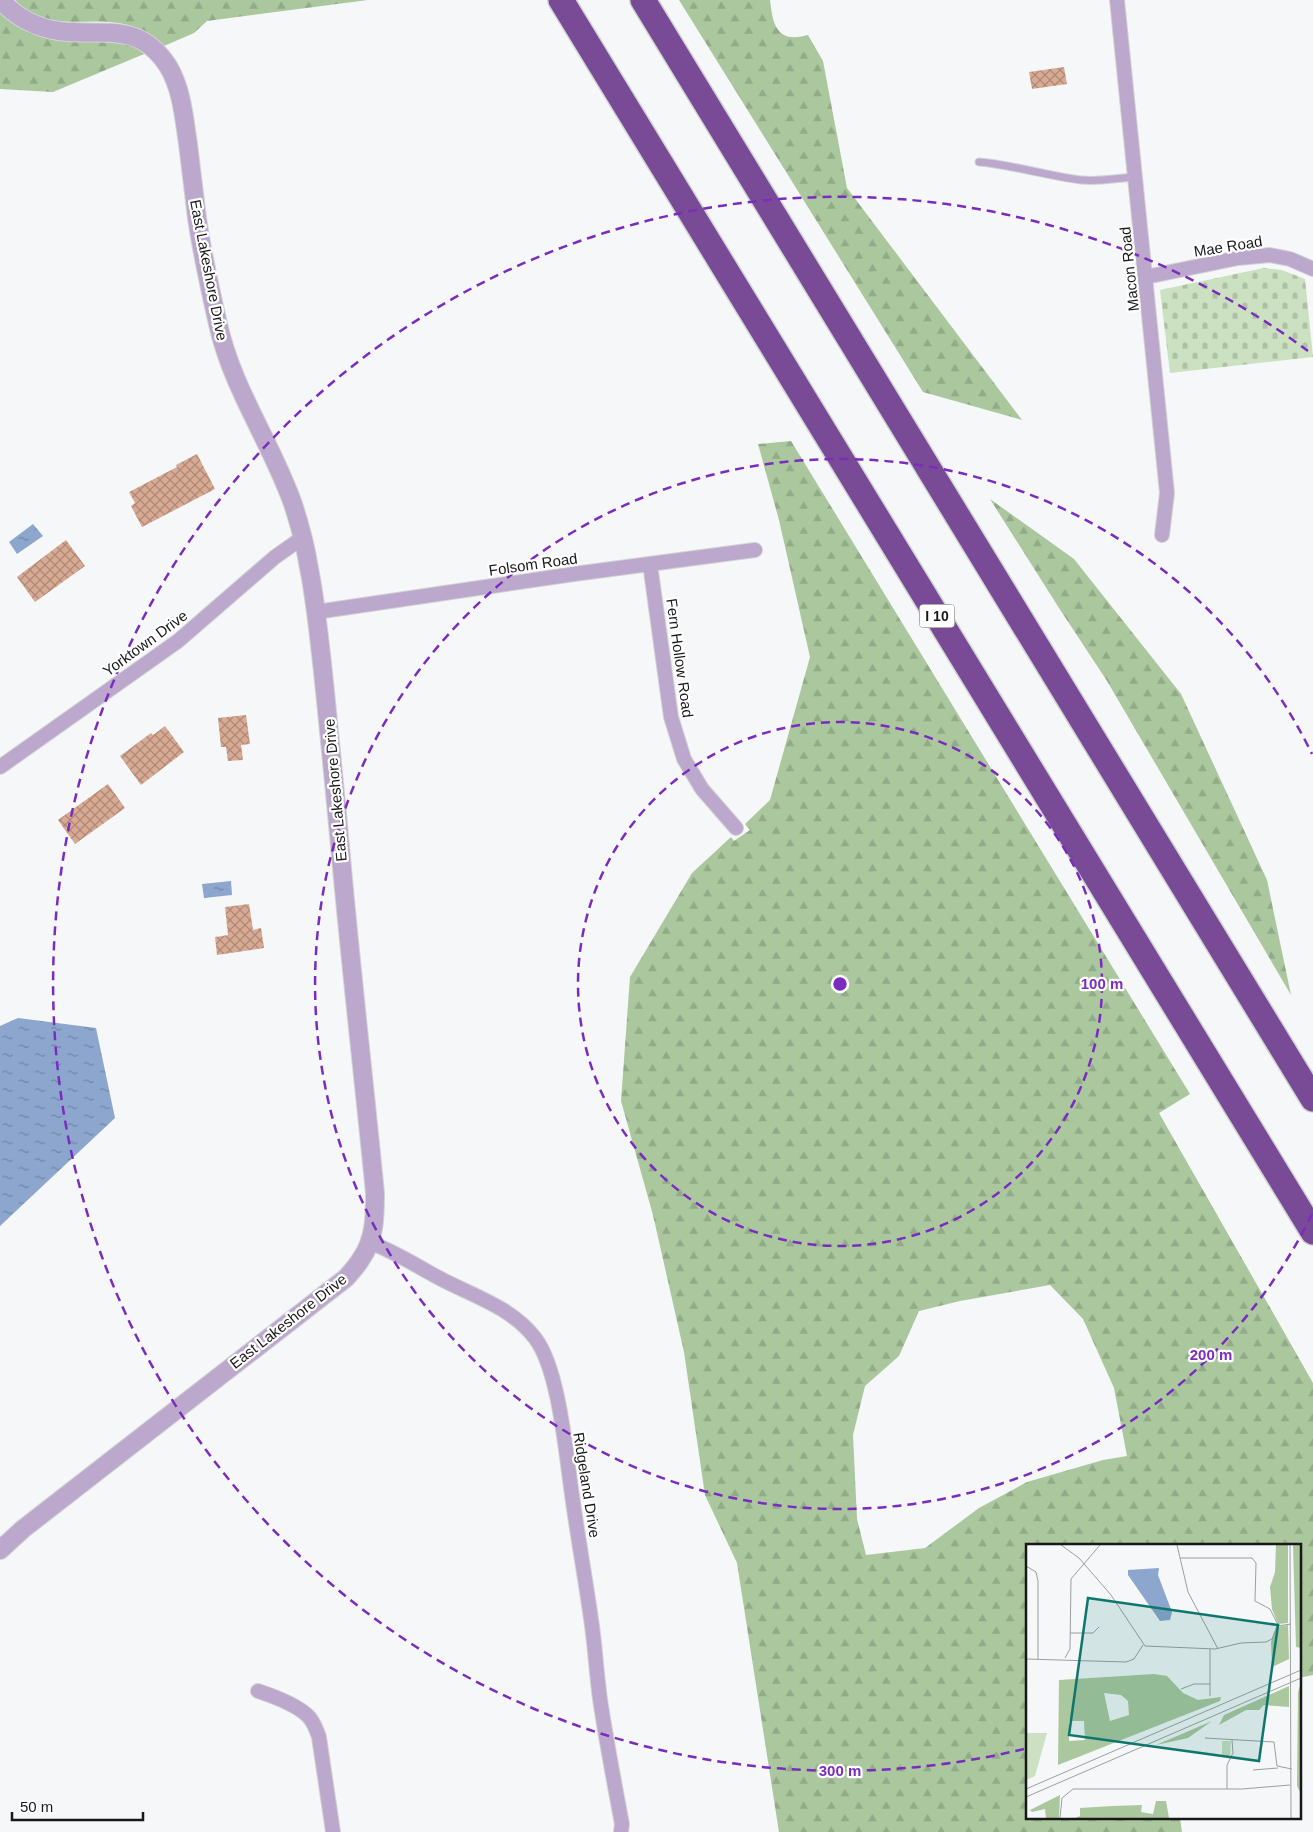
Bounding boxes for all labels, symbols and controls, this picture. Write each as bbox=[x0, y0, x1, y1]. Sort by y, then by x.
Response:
street label: East Lakeshore Drive bbox=[187, 198, 231, 342]
street label: Macon Road bbox=[1116, 226, 1142, 312]
street label: Mae Road bbox=[1192, 232, 1264, 260]
street label: Folsom Road bbox=[488, 549, 578, 579]
street label: Fern Hollow Road bbox=[663, 597, 697, 719]
road number: I 10 bbox=[920, 604, 954, 628]
street label: Yorktown Drive bbox=[99, 607, 191, 679]
street label: East Lakeshore Drive bbox=[320, 718, 350, 862]
centre of rings bbox=[831, 975, 849, 993]
text: 100 m bbox=[1081, 975, 1123, 992]
street label: East Lakeshore Drive bbox=[226, 1270, 350, 1372]
text: 200 m bbox=[1190, 1346, 1232, 1363]
street label: Ridgeland Drive bbox=[570, 1431, 604, 1539]
inset map bbox=[1026, 1544, 1300, 1820]
text: 300 m bbox=[819, 1762, 861, 1779]
scale bar bbox=[12, 1790, 144, 1822]
text: 50 m bbox=[20, 1798, 53, 1815]

